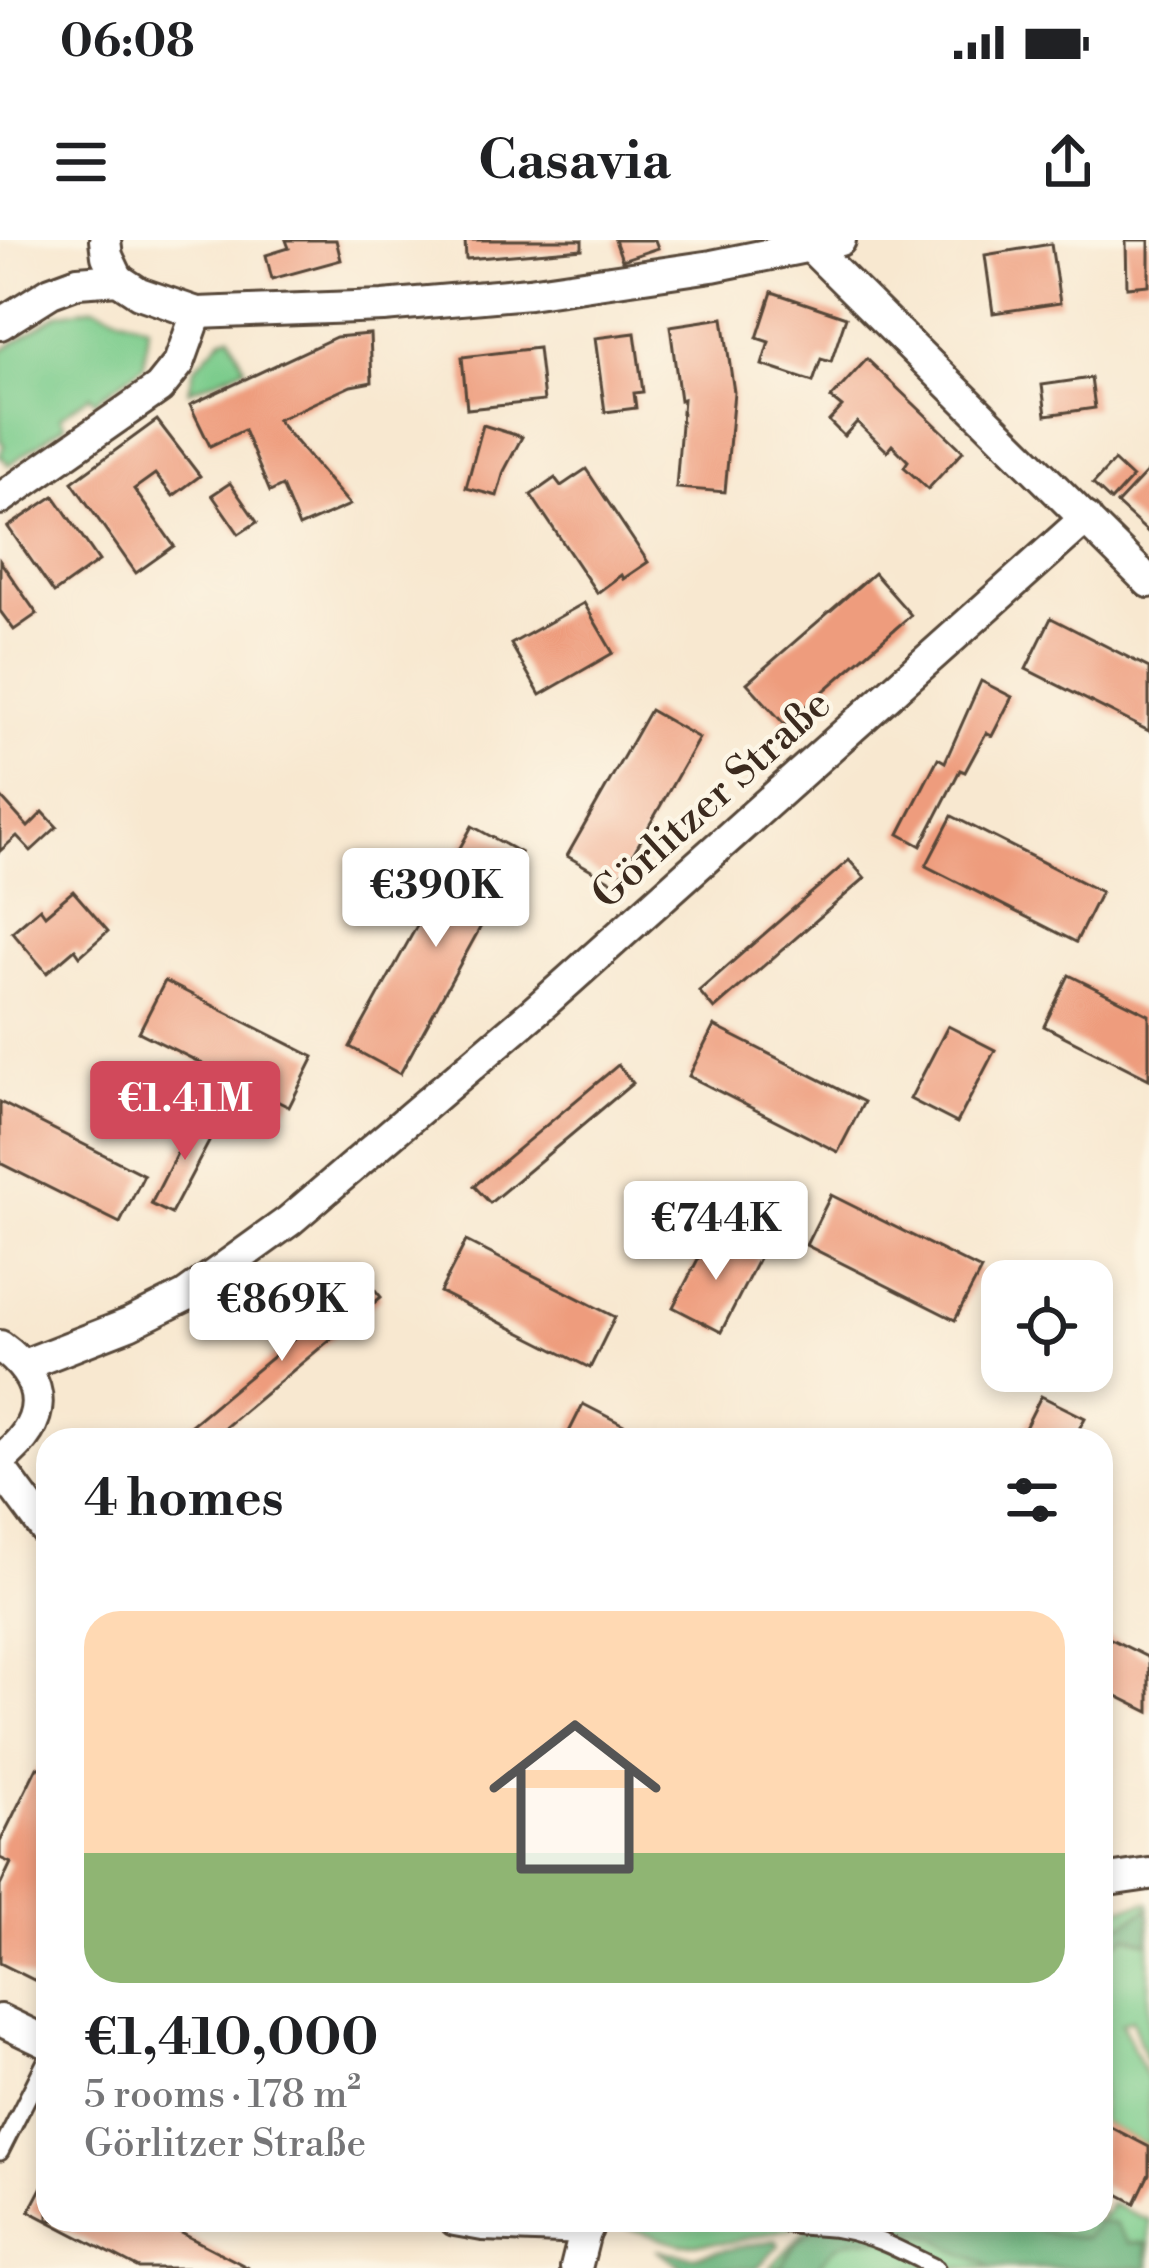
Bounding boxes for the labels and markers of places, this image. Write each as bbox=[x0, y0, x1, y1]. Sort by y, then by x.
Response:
pin: €390K bbox=[352, 848, 520, 950]
pin: €1.41M bbox=[87, 1061, 283, 1163]
pin: €744K bbox=[632, 1181, 800, 1283]
pin: €869K bbox=[198, 1262, 366, 1364]

